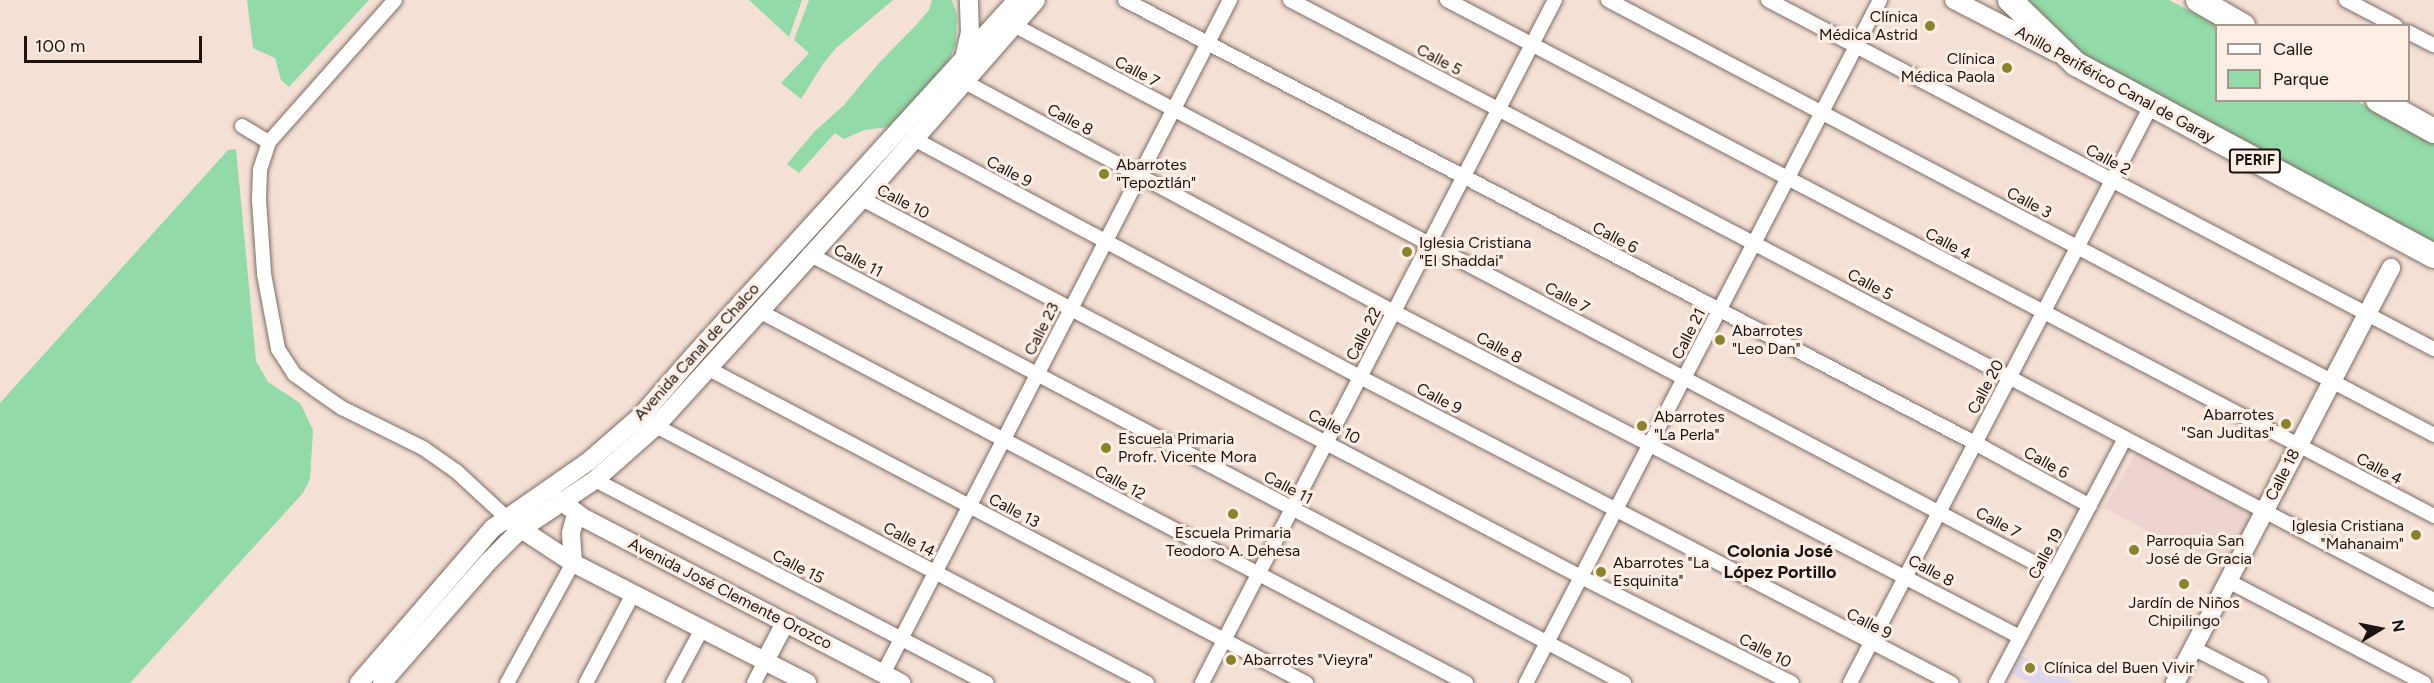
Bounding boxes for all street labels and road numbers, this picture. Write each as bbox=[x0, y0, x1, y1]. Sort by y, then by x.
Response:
street label: Anillo Periférico Canal de Garay bbox=[2012, 22, 2218, 148]
street label: Calle 5 bbox=[1413, 40, 1465, 80]
street label: Calle 7 bbox=[1111, 52, 1163, 92]
street label: Calle 8 bbox=[1044, 100, 1096, 140]
street label: Calle 2 bbox=[2082, 140, 2134, 180]
road number: PERIF bbox=[2228, 149, 2282, 173]
street label: Calle 9 bbox=[983, 152, 1035, 192]
street label: Calle 10 bbox=[874, 181, 932, 223]
street label: Calle 3 bbox=[2003, 183, 2055, 223]
street label: Calle 6 bbox=[1589, 218, 1641, 258]
street label: Calle 4 bbox=[1922, 224, 1974, 264]
street label: Calle 11 bbox=[830, 240, 886, 282]
street label: Calle 5 bbox=[1844, 265, 1896, 305]
street label: Calle 7 bbox=[1541, 278, 1593, 318]
street label: Avenida Canal de Chalco bbox=[630, 279, 764, 425]
street label: Calle 23 bbox=[1020, 299, 1064, 359]
street label: Calle 22 bbox=[1342, 304, 1386, 364]
street label: Calle 21 bbox=[1668, 305, 1710, 363]
street label: Calle 8 bbox=[1473, 328, 1525, 368]
street label: Calle 20 bbox=[1964, 357, 2008, 417]
street label: Calle 9 bbox=[1413, 379, 1465, 419]
street label: Calle 10 bbox=[1305, 405, 1363, 449]
street label: Calle 6 bbox=[2020, 443, 2072, 483]
street label: Calle 18 bbox=[2262, 446, 2304, 504]
street label: Calle 4 bbox=[2353, 449, 2405, 489]
street label: Calle 12 bbox=[1091, 462, 1149, 504]
street label: Calle 11 bbox=[1260, 467, 1316, 509]
street label: Calle 13 bbox=[985, 490, 1043, 532]
street label: Calle 7 bbox=[1972, 503, 2024, 543]
street label: Calle 14 bbox=[880, 518, 938, 562]
street label: Calle 19 bbox=[2025, 525, 2067, 583]
street label: Avenida José Clemente Orozco bbox=[625, 534, 835, 654]
street label: Calle 15 bbox=[769, 546, 827, 588]
street label: Calle 8 bbox=[1905, 551, 1957, 591]
street label: Calle 9 bbox=[1843, 604, 1895, 644]
street label: Calle 10 bbox=[1736, 630, 1794, 672]

